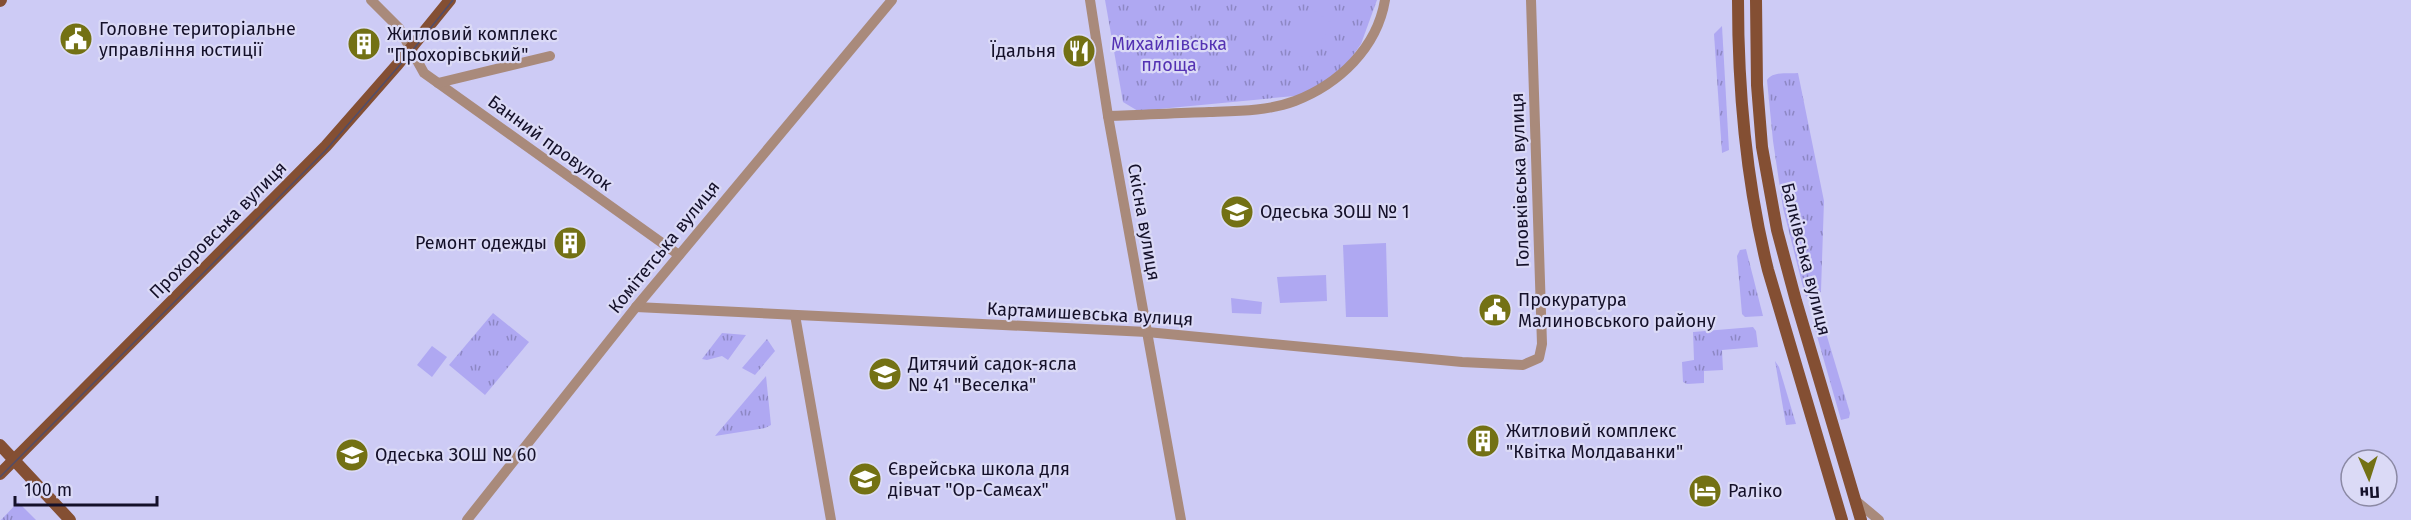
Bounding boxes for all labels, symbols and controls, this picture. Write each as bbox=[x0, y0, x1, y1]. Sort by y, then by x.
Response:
place label: Головне територіальне управління юстиції bbox=[99, 18, 296, 61]
public building icon: Головне територіальне управління юстиції bbox=[58, 21, 94, 57]
place label: Житловий комплекс "Прохорівський" bbox=[387, 23, 558, 66]
building icon: Житловий комплекс "Прохорівський" bbox=[346, 26, 382, 62]
restaurant icon: Їдальня bbox=[1061, 33, 1097, 69]
park label: Михайлівська площа bbox=[1111, 33, 1227, 76]
place label: Їдальня bbox=[990, 40, 1056, 62]
street label: Банний провулок bbox=[483, 90, 617, 196]
street label: Головківська вулиця bbox=[1506, 92, 1534, 268]
street label: Прохоровська вулиця bbox=[145, 157, 291, 303]
street label: Cкісна вулиця bbox=[1123, 162, 1165, 282]
street label: Комітетська вулиця bbox=[604, 176, 724, 318]
street label: Балківська вулиця bbox=[1776, 180, 1836, 338]
school or university icon: Одеська ЗОШ № 1 bbox=[1219, 194, 1255, 230]
place label: Одеська ЗОШ № 1 bbox=[1260, 201, 1410, 223]
building icon: Ремонт одежды bbox=[552, 225, 588, 261]
place label: Ремонт одежды bbox=[415, 232, 547, 254]
place label: Прокуратура Малиновського району bbox=[1518, 289, 1716, 332]
public building icon: Прокуратура Малиновського району bbox=[1477, 292, 1513, 328]
street label: Картамишевська вулиця bbox=[986, 298, 1194, 330]
place label: Дитячий садок-ясла № 41 "Веселка" bbox=[907, 353, 1077, 396]
school or university icon: Дитячий садок-ясла № 41 "Веселка" bbox=[867, 356, 903, 392]
place label: Житловий комплекс "Квітка Молдаванки" bbox=[1506, 420, 1683, 463]
building icon: Житловий комплекс "Квітка Молдаванки" bbox=[1465, 423, 1501, 459]
school or university icon: Одеська ЗОШ № 60 bbox=[334, 437, 370, 473]
place label: Одеська ЗОШ № 60 bbox=[375, 444, 537, 466]
north arrow bbox=[2339, 448, 2399, 508]
place label: Єврейська школа для дівчат "Ор-Самєах" bbox=[888, 458, 1070, 501]
school or university icon: Єврейська школа для дівчат "Ор-Самєах" bbox=[847, 461, 883, 497]
scale bar bbox=[15, 469, 158, 507]
hotel icon: Раліко bbox=[1687, 473, 1723, 509]
text: 100 m bbox=[24, 479, 72, 501]
place label: Раліко bbox=[1728, 480, 1782, 502]
text: Пн bbox=[2359, 482, 2380, 502]

